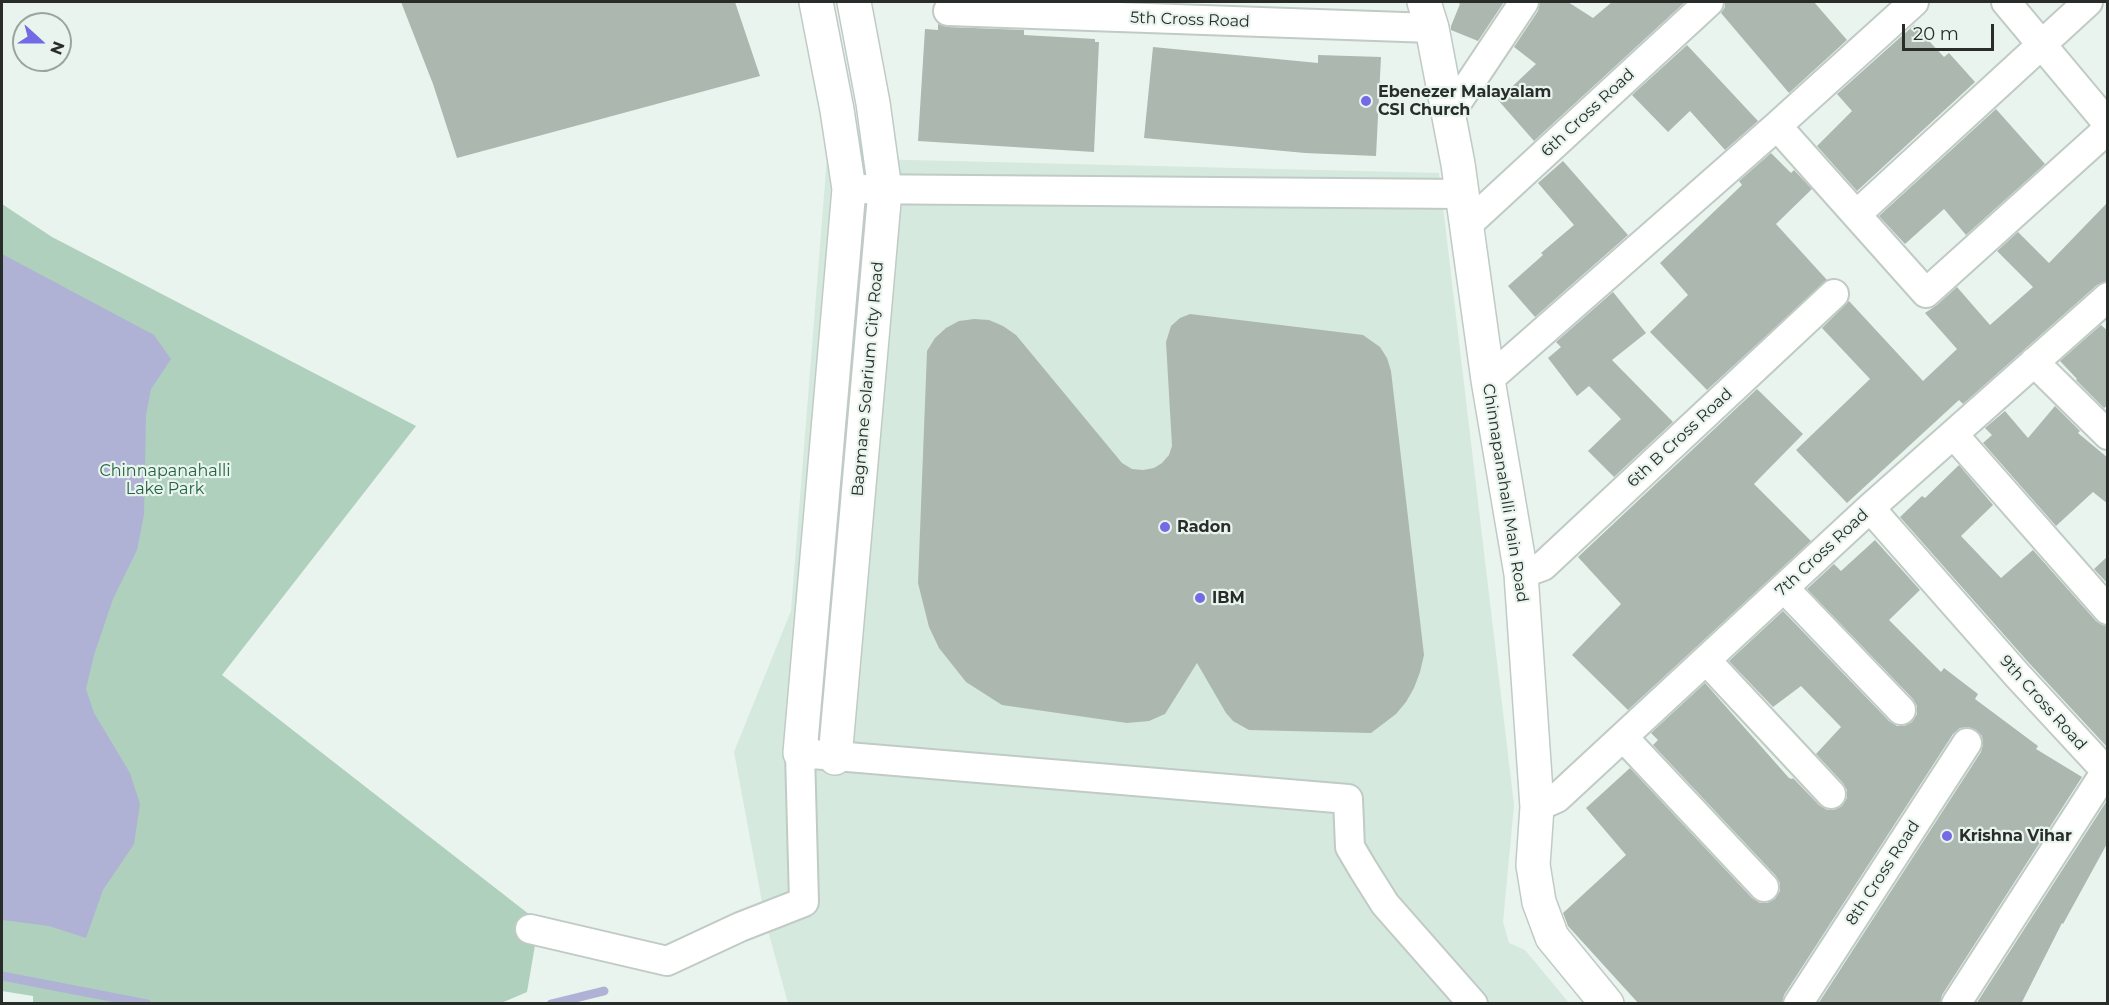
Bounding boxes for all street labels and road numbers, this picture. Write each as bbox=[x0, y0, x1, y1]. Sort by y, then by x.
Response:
street label: 5th Cross Road bbox=[1130, 8, 1250, 32]
street label: 6th Cross Road bbox=[1537, 65, 1639, 161]
street label: Bagmane Solarium City Road bbox=[848, 261, 888, 497]
street label: Chinnapanahalli Main Road bbox=[1478, 382, 1532, 604]
street label: 6th B Cross Road bbox=[1623, 384, 1737, 492]
street label: 7th Cross Road bbox=[1772, 505, 1872, 601]
street label: 9th Cross Road bbox=[1996, 652, 2090, 754]
street label: 8th Cross Road bbox=[1842, 817, 1924, 929]

